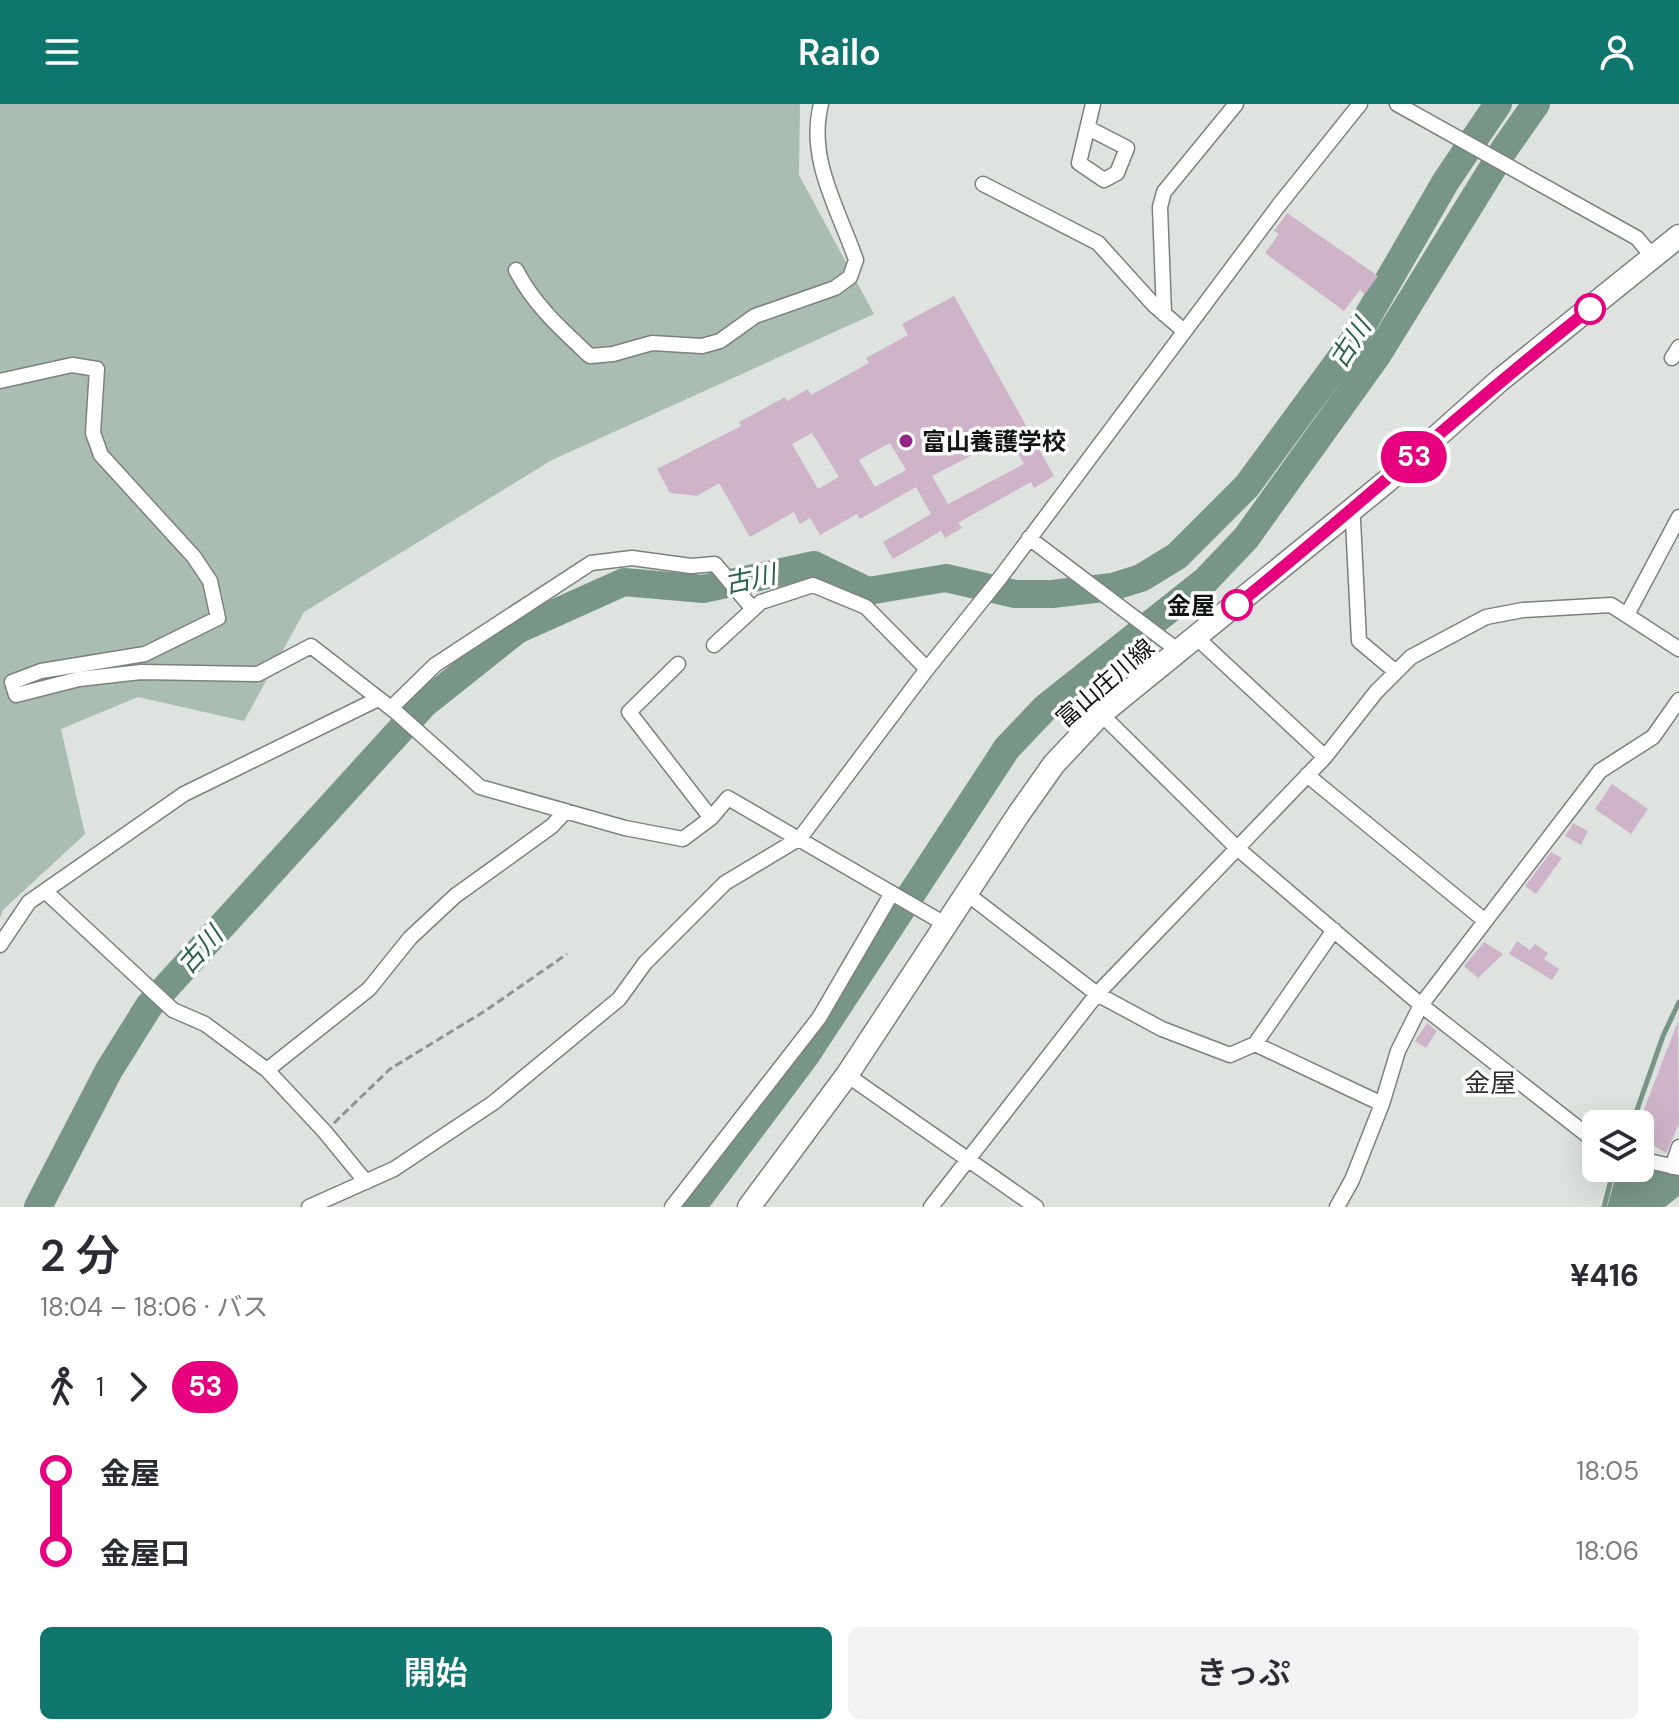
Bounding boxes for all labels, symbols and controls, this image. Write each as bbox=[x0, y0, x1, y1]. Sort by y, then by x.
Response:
text: Railo bbox=[798, 29, 881, 76]
icon: menu bbox=[40, 30, 84, 74]
icon: person bbox=[1595, 30, 1639, 74]
unlabelled marker bbox=[1575, 294, 1605, 324]
water label: 古川 bbox=[1322, 309, 1380, 374]
place label: 富山養護学校 bbox=[922, 426, 1066, 457]
line badge: 53 bbox=[1378, 431, 1450, 483]
marker: 富山養護学校 bbox=[897, 432, 915, 450]
text: 53 bbox=[1397, 438, 1431, 475]
water label: 古川 bbox=[721, 556, 782, 601]
place label: 金屋 bbox=[1167, 590, 1215, 621]
marker: 金屋 bbox=[1222, 590, 1252, 620]
street label: 富山庄川線 bbox=[1050, 632, 1160, 734]
water label: 古川 bbox=[170, 917, 232, 981]
district label: 金屋 bbox=[1464, 1066, 1516, 1100]
map controls bbox=[1582, 1110, 1654, 1182]
button: layers bbox=[1582, 1110, 1654, 1182]
text: 2 分 bbox=[40, 1227, 120, 1285]
text: ¥416 bbox=[1570, 1256, 1639, 1295]
text: 18:04 – 18:06 · バス bbox=[40, 1290, 268, 1324]
icon: walk bbox=[40, 1365, 84, 1409]
icon: forward bbox=[116, 1365, 160, 1409]
text: 53 bbox=[188, 1368, 222, 1405]
text: 1 bbox=[96, 1370, 104, 1404]
text: 金屋 bbox=[100, 1454, 160, 1493]
text: 18:05 bbox=[1576, 1454, 1639, 1488]
text: 金屋口 bbox=[100, 1534, 190, 1573]
text: 18:06 bbox=[1576, 1534, 1639, 1568]
button: 開始 bbox=[40, 1627, 832, 1719]
button: きっぷ bbox=[848, 1627, 1639, 1719]

